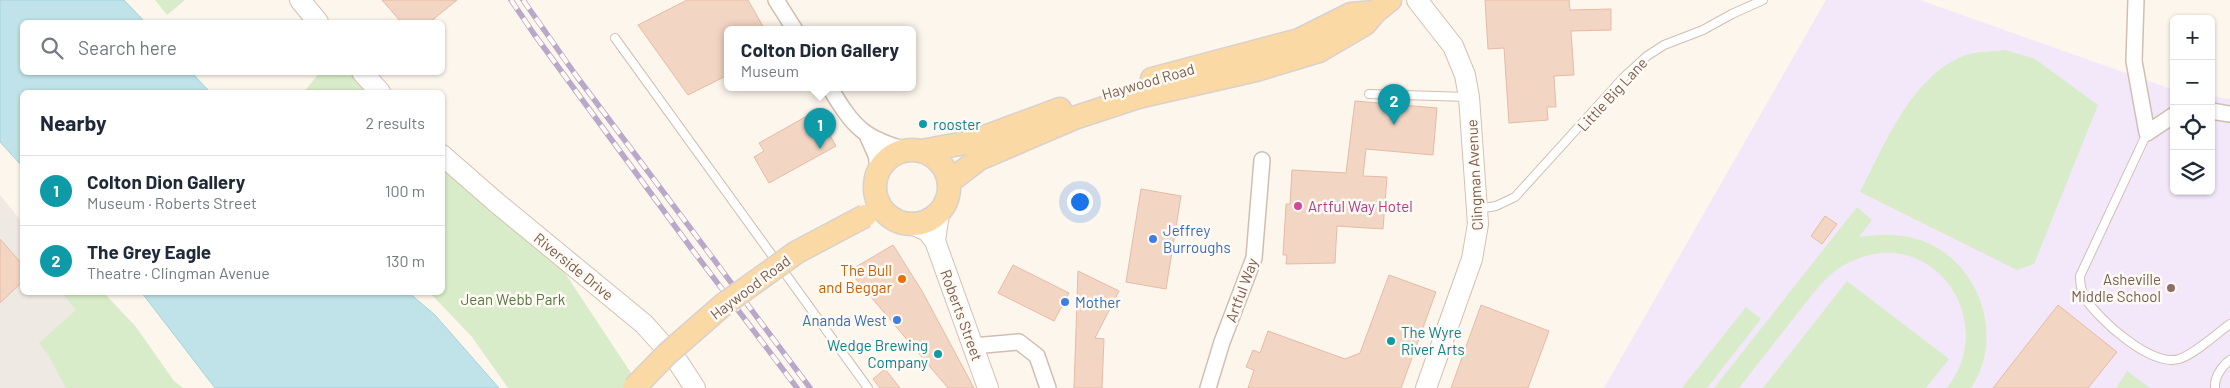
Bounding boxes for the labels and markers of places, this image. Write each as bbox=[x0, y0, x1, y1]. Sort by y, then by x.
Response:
pin: 2 bbox=[1378, 84, 1410, 125]
pin: 1 bbox=[804, 108, 836, 149]
place label: rooster bbox=[933, 115, 981, 133]
marker: rooster bbox=[917, 118, 929, 130]
place label: Artful Way Hotel bbox=[1308, 197, 1413, 215]
marker: Artful Way Hotel bbox=[1292, 200, 1304, 212]
place label: Jeffrey Burroughs bbox=[1163, 221, 1231, 256]
marker: Jeffrey Burroughs bbox=[1147, 233, 1159, 245]
place label: The Bull and Beggar bbox=[819, 261, 893, 296]
place label: Asheville Middle School bbox=[2071, 270, 2161, 305]
marker: The Bull and Beggar bbox=[896, 273, 908, 285]
marker: Asheville Middle School bbox=[2165, 282, 2177, 294]
place label: Mother bbox=[1075, 293, 1121, 311]
marker: Mother bbox=[1059, 296, 1071, 308]
place label: Ananda West bbox=[802, 311, 887, 329]
marker: Ananda West bbox=[891, 314, 903, 326]
place label: The Wyre River Arts bbox=[1401, 323, 1465, 358]
marker: The Wyre River Arts bbox=[1385, 335, 1397, 347]
place label: Wedge Brewing Company bbox=[827, 336, 928, 371]
marker: Wedge Brewing Company bbox=[932, 348, 944, 360]

